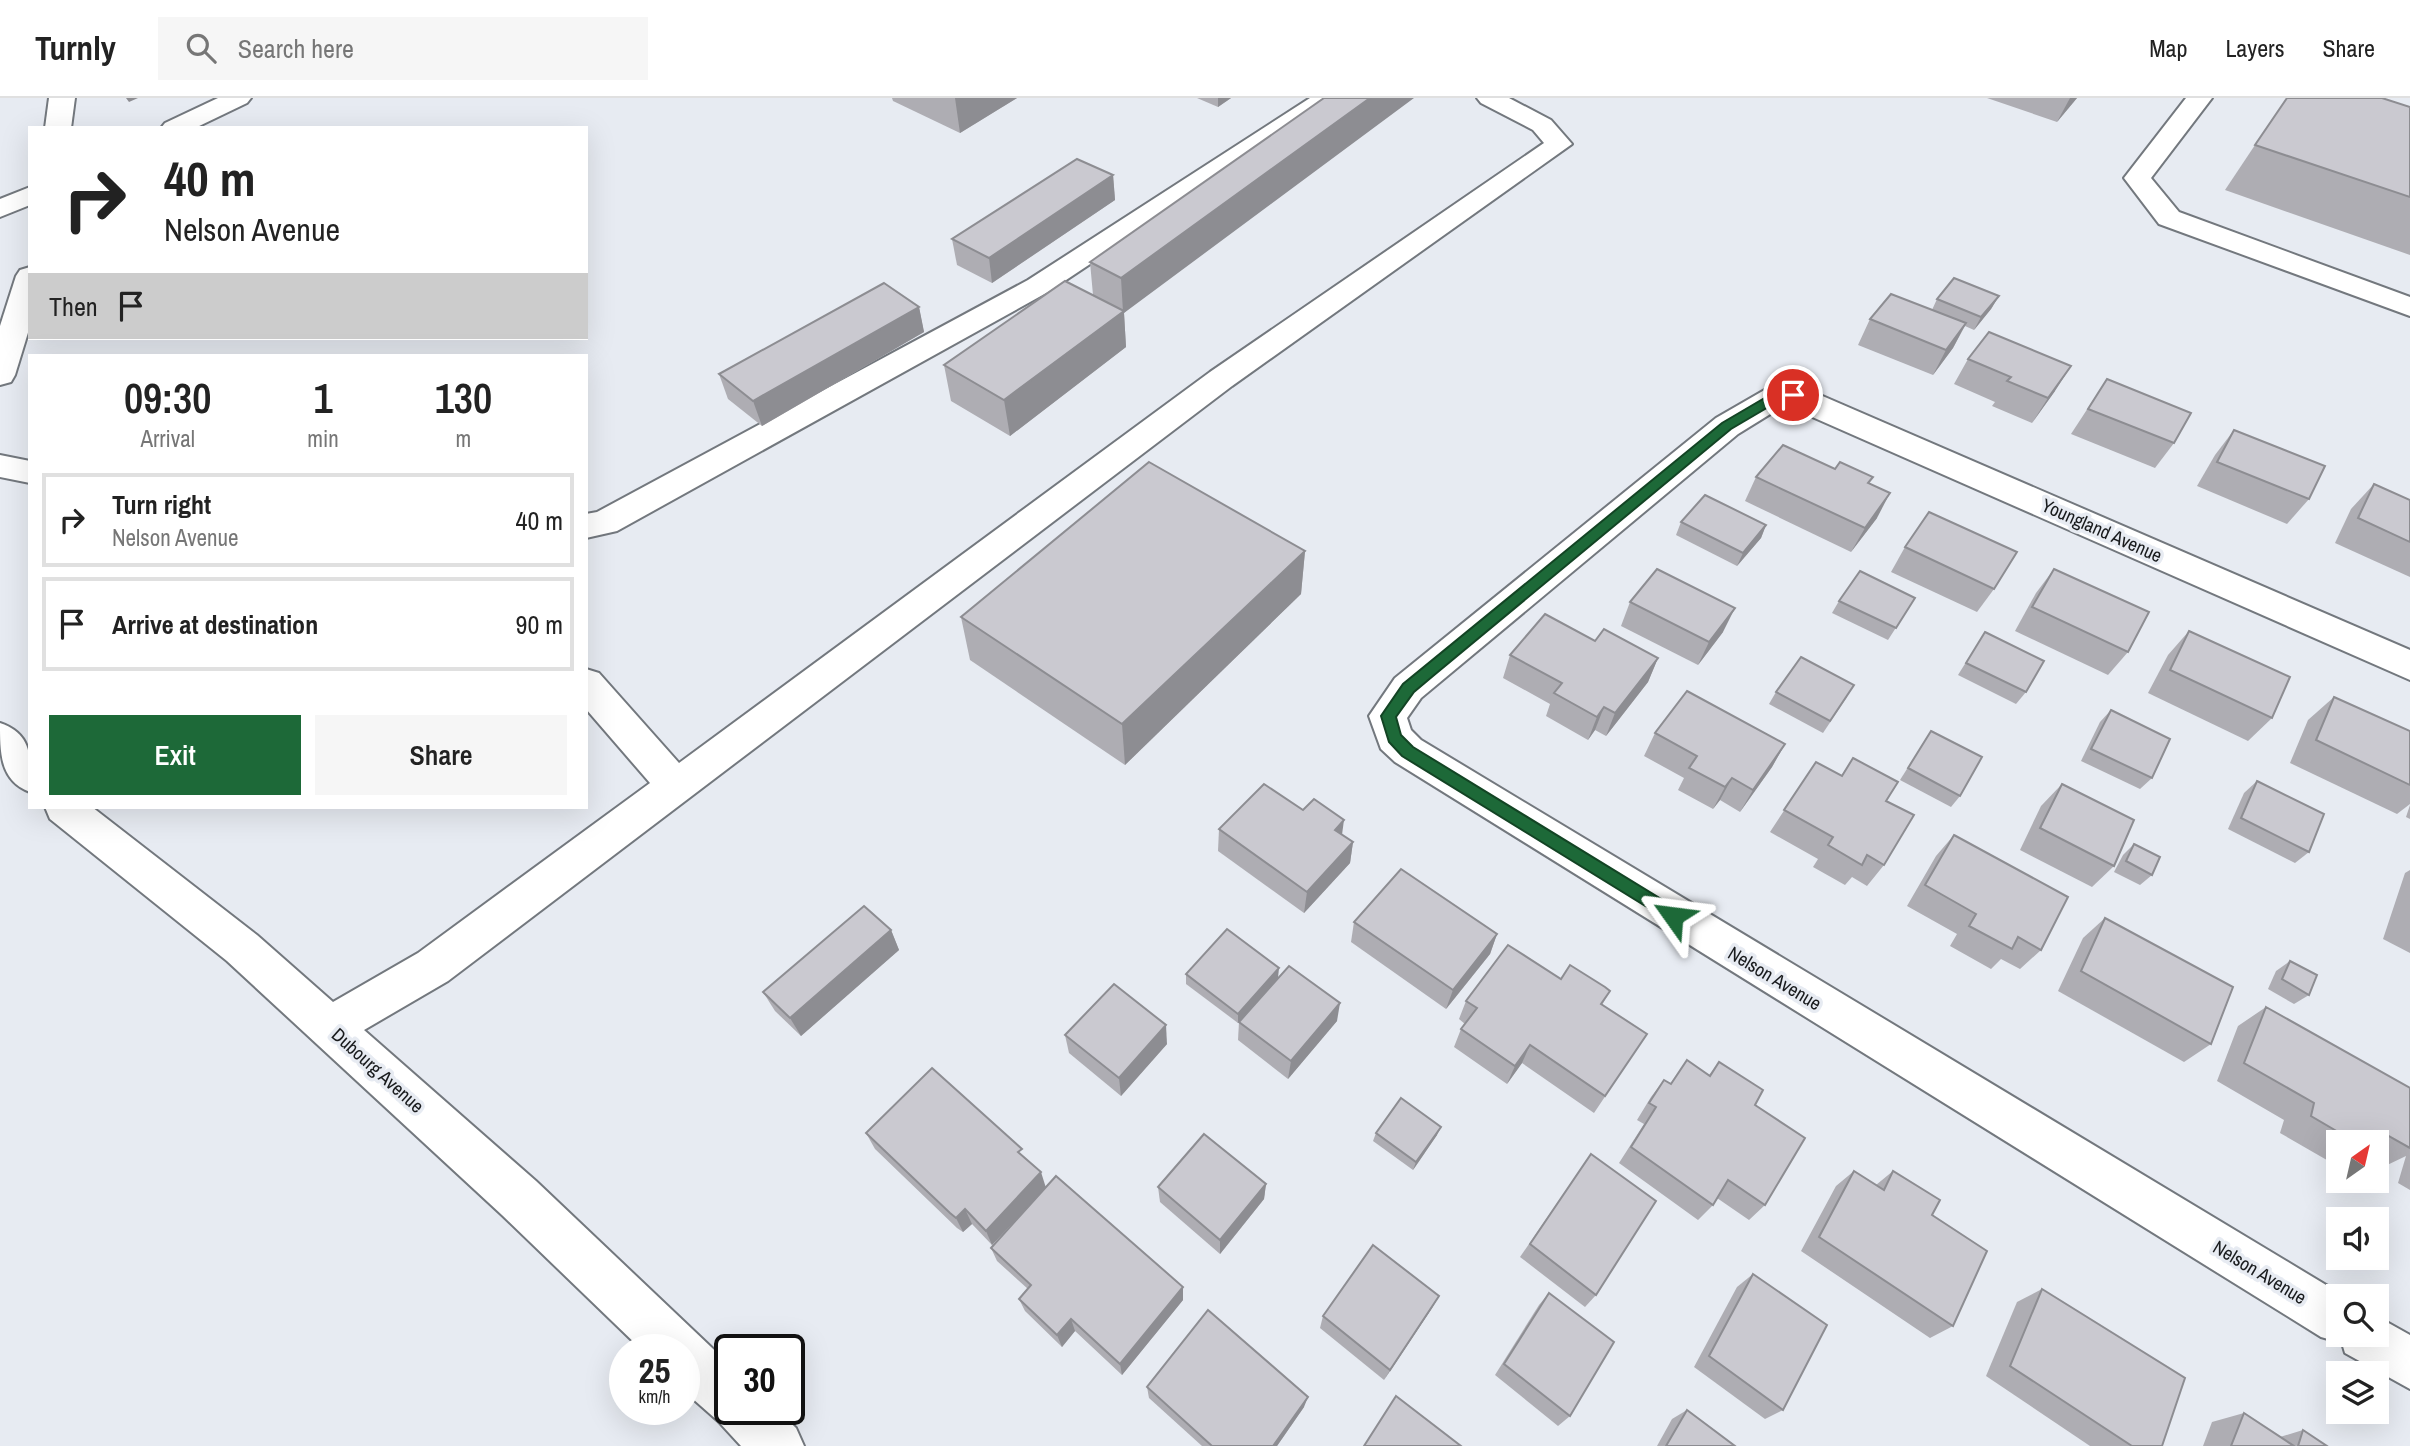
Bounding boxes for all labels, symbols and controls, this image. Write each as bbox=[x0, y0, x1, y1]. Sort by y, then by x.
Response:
search box bbox=[158, 17, 648, 80]
text: Turnly bbox=[35, 26, 116, 70]
icon: search bbox=[182, 29, 220, 67]
text: Search here bbox=[238, 31, 354, 66]
text: Map bbox=[2149, 32, 2187, 64]
text: Layers bbox=[2225, 32, 2284, 64]
text: Share bbox=[2322, 32, 2375, 64]
text: 40 m bbox=[164, 145, 256, 211]
icon: right bbox=[49, 154, 140, 245]
text: Nelson Avenue bbox=[164, 208, 340, 251]
icon: arrive bbox=[112, 287, 150, 325]
text: Then bbox=[49, 289, 98, 324]
pin bbox=[1763, 365, 1823, 425]
text: 09:30 bbox=[124, 370, 211, 426]
text: 1 bbox=[313, 370, 333, 426]
text: 130 bbox=[435, 370, 492, 426]
icon: arrive bbox=[1774, 376, 1812, 414]
text: Arrival bbox=[140, 423, 195, 454]
text: min bbox=[307, 423, 339, 454]
text: m bbox=[456, 423, 471, 454]
text: Turn right bbox=[112, 487, 211, 522]
street label: Youngland Avenue bbox=[2038, 492, 2166, 568]
icon: right bbox=[53, 501, 91, 539]
text: 40 m bbox=[516, 503, 563, 538]
text: Nelson Avenue bbox=[112, 522, 239, 553]
icon: arrive bbox=[53, 605, 91, 643]
text: Arrive at destination bbox=[112, 607, 318, 642]
text: 90 m bbox=[516, 607, 563, 642]
button: Exit bbox=[49, 715, 301, 795]
button: Share bbox=[315, 715, 567, 795]
position arrow bbox=[1636, 879, 1710, 953]
street label: Nelson Avenue bbox=[1723, 940, 1827, 1016]
street label: Dubourg Avenue bbox=[326, 1022, 430, 1118]
north arrow bbox=[2326, 1130, 2389, 1194]
map controls bbox=[2326, 1130, 2389, 1424]
button: sound bbox=[2326, 1207, 2389, 1270]
street label: Nelson Avenue bbox=[2208, 1234, 2312, 1310]
button: search bbox=[2326, 1284, 2389, 1347]
speed limit sign: 30 bbox=[714, 1334, 805, 1425]
text: 25 bbox=[639, 1347, 670, 1394]
button: layers bbox=[2326, 1361, 2389, 1424]
text: km/h bbox=[639, 1384, 671, 1409]

